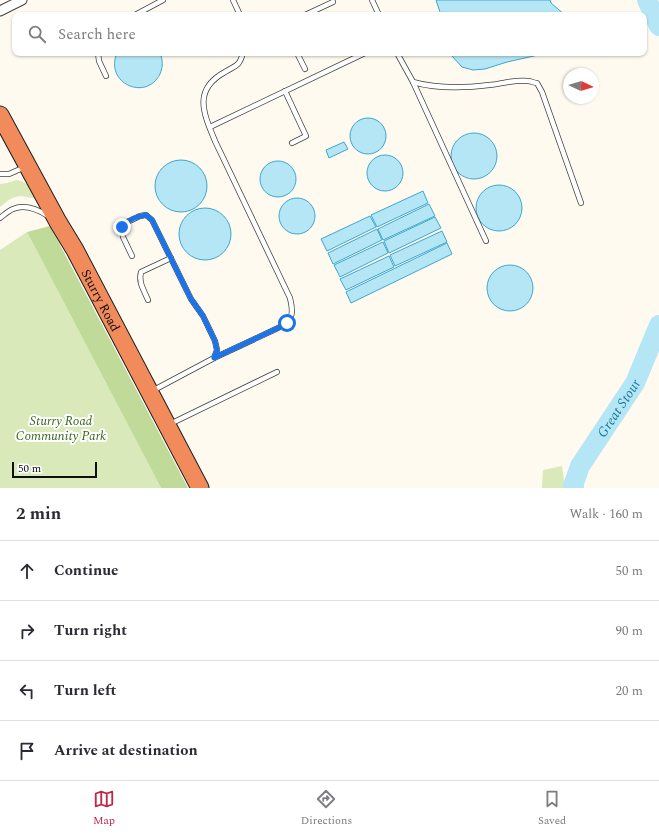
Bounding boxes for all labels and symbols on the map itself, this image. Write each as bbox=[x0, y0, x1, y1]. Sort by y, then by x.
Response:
north arrow bbox=[563, 68, 599, 104]
route end bbox=[113, 218, 131, 236]
street label: Sturry Road bbox=[76, 266, 125, 335]
route start bbox=[278, 314, 296, 332]
water label: Great Stour bbox=[592, 376, 646, 442]
park label: Sturry Road Community Park bbox=[16, 411, 106, 446]
scale bar bbox=[12, 460, 97, 479]

